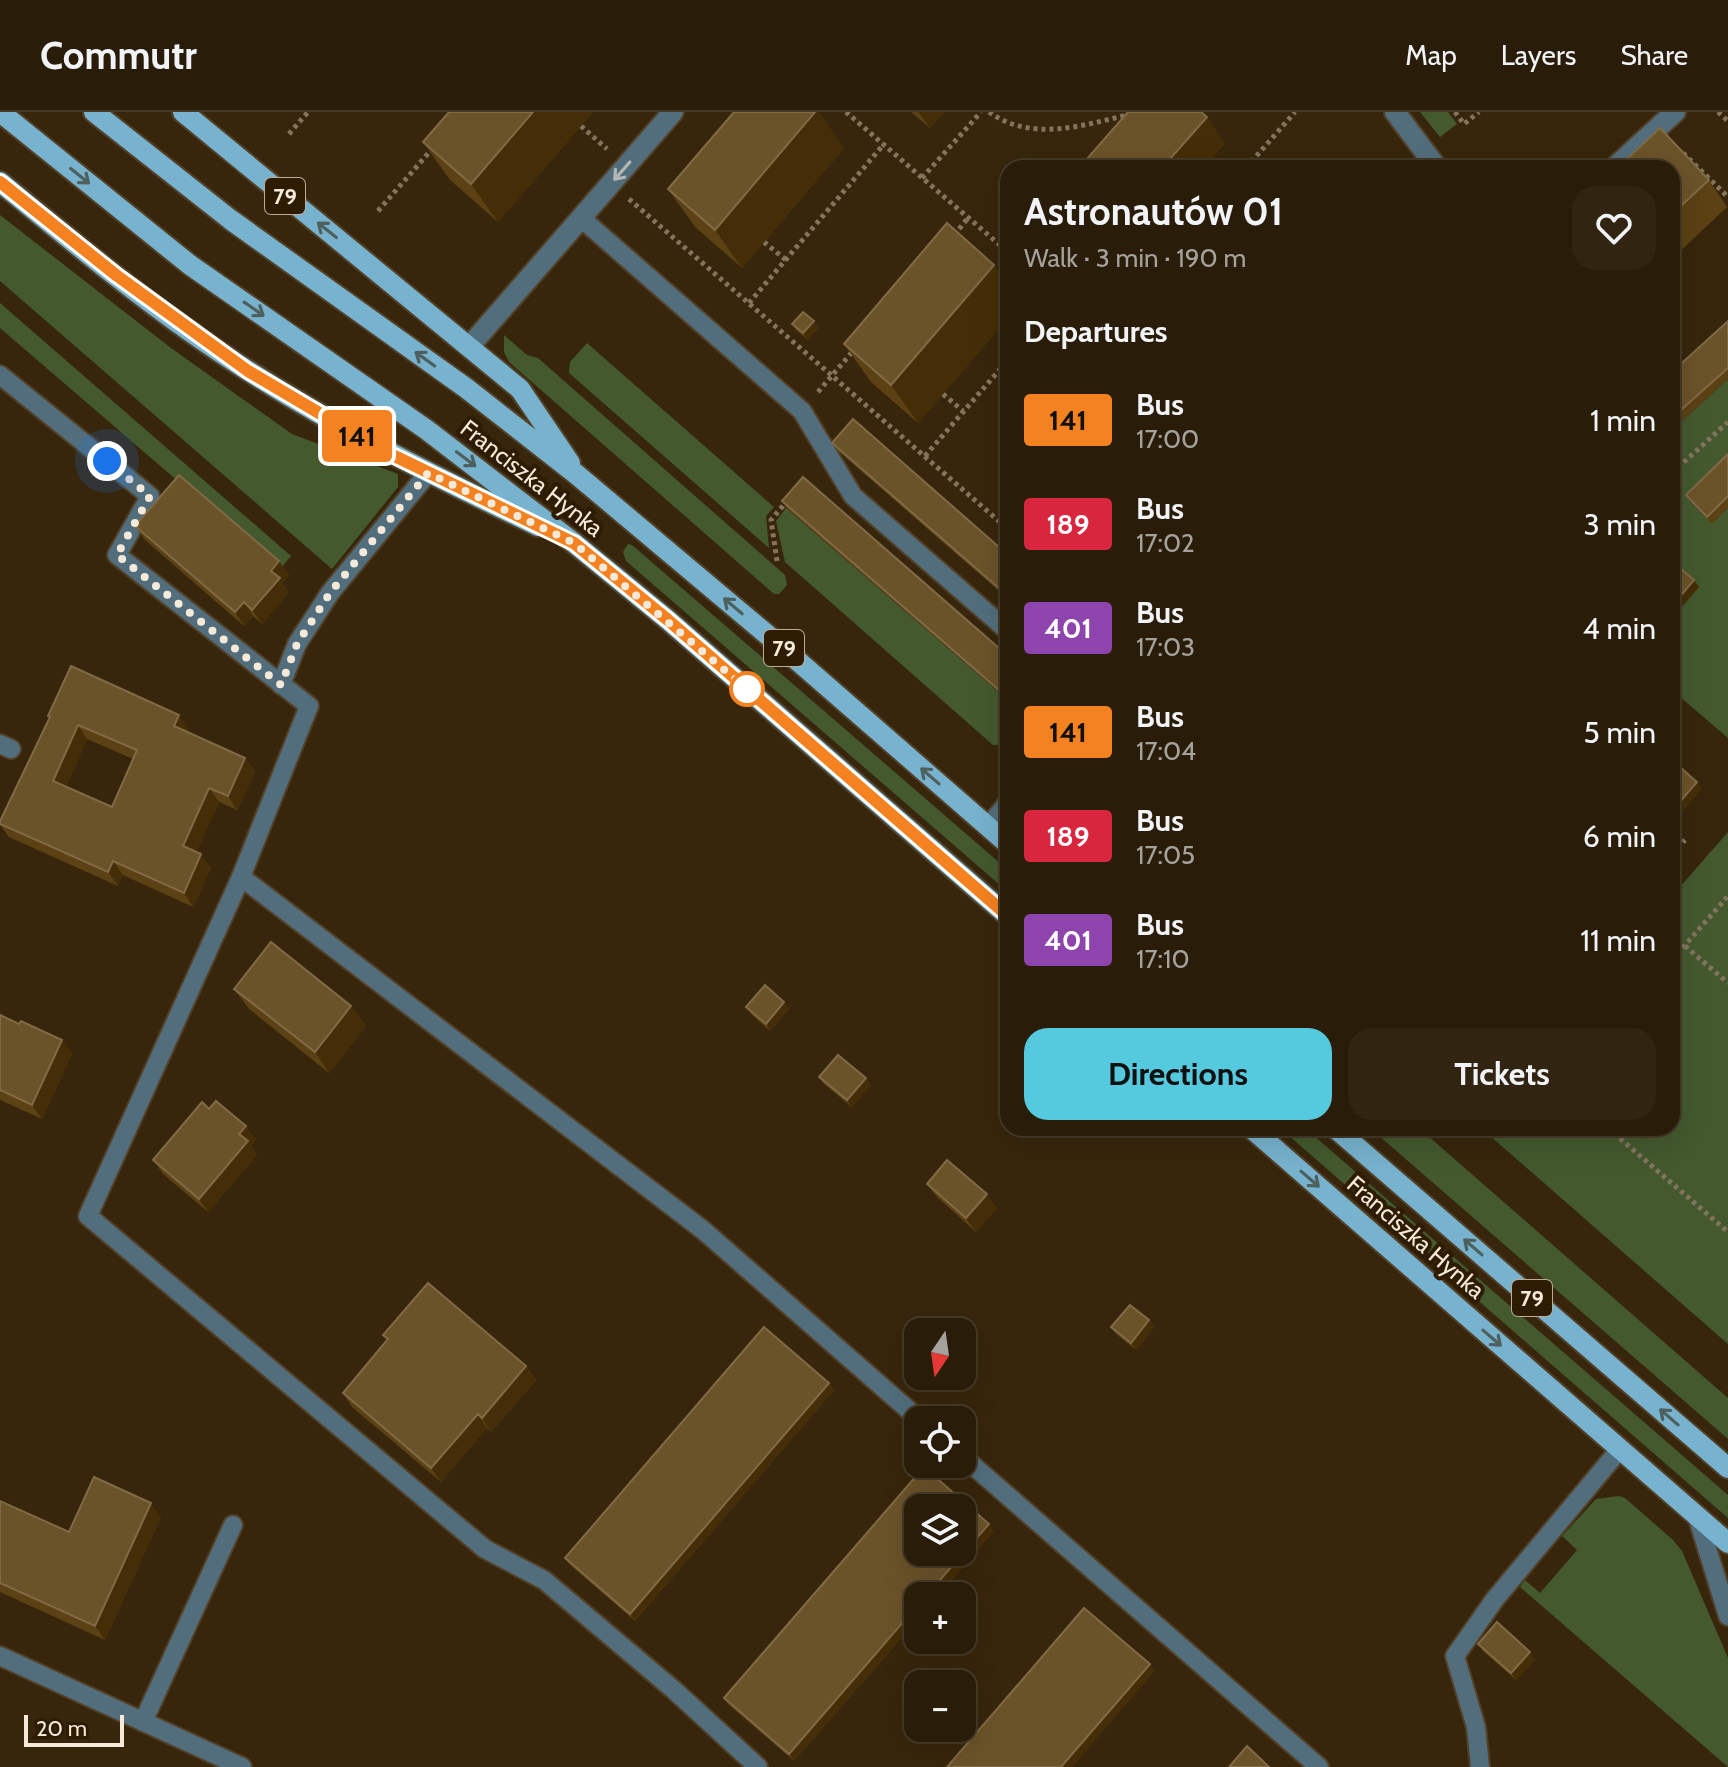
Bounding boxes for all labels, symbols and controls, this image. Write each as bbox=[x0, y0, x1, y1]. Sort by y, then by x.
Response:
text: Commutr bbox=[40, 32, 197, 79]
text: Map bbox=[1405, 38, 1457, 72]
text: Layers bbox=[1501, 38, 1576, 72]
text: Share bbox=[1620, 38, 1688, 72]
one-way arrow bbox=[613, 160, 631, 180]
one-way arrow bbox=[69, 167, 90, 185]
road number: 79 bbox=[265, 178, 305, 214]
button: heart bbox=[1572, 186, 1656, 270]
text: Astronautów 01 bbox=[1024, 188, 1283, 235]
one-way arrow bbox=[317, 221, 338, 239]
text: Walk · 3 min · 190 m bbox=[1024, 242, 1246, 274]
one-way arrow bbox=[243, 301, 265, 317]
text: Departures bbox=[1024, 313, 1168, 350]
one-way arrow bbox=[415, 351, 436, 368]
text: Bus bbox=[1136, 386, 1184, 423]
text: 1 min bbox=[1590, 402, 1656, 439]
text: 141 bbox=[1049, 403, 1087, 437]
line badge: 141 bbox=[311, 410, 403, 462]
street label: Franciszka Hynka bbox=[455, 413, 609, 543]
text: 141 bbox=[338, 419, 376, 453]
text: 17:00 bbox=[1136, 423, 1199, 455]
your location bbox=[87, 441, 127, 481]
one-way arrow bbox=[455, 451, 477, 468]
text: Bus bbox=[1136, 490, 1184, 527]
text: 3 min bbox=[1584, 506, 1656, 543]
text: 189 bbox=[1047, 507, 1089, 541]
text: 17:02 bbox=[1136, 527, 1195, 559]
text: Bus bbox=[1136, 594, 1184, 631]
one-way arrow bbox=[723, 597, 744, 615]
text: 4 min bbox=[1582, 610, 1656, 647]
text: 401 bbox=[1044, 611, 1092, 645]
road number: 79 bbox=[764, 630, 804, 666]
text: 17:03 bbox=[1136, 631, 1195, 663]
unlabelled marker bbox=[730, 672, 764, 706]
text: Bus bbox=[1136, 698, 1184, 735]
text: 5 min bbox=[1584, 714, 1656, 751]
text: 141 bbox=[1049, 715, 1087, 749]
text: 17:04 bbox=[1136, 735, 1196, 767]
one-way arrow bbox=[920, 767, 940, 785]
text: Bus bbox=[1136, 802, 1184, 839]
text: 6 min bbox=[1583, 818, 1656, 855]
text: 189 bbox=[1047, 819, 1089, 853]
text: 17:05 bbox=[1136, 839, 1195, 871]
text: Bus bbox=[1136, 906, 1184, 943]
text: 11 min bbox=[1580, 922, 1656, 959]
text: 401 bbox=[1044, 923, 1092, 957]
text: 17:10 bbox=[1136, 943, 1190, 975]
button: Directions bbox=[1024, 1028, 1332, 1120]
button: Tickets bbox=[1348, 1028, 1656, 1120]
street label: Franciszka Hynka bbox=[1341, 1169, 1491, 1305]
one-way arrow bbox=[1300, 1170, 1320, 1188]
one-way arrow bbox=[1463, 1238, 1483, 1256]
road number: 79 bbox=[1512, 1280, 1552, 1316]
north arrow bbox=[904, 1318, 976, 1390]
map controls bbox=[904, 1318, 976, 1742]
one-way arrow bbox=[1481, 1328, 1501, 1346]
button: locate bbox=[904, 1406, 976, 1478]
one-way arrow bbox=[1659, 1408, 1680, 1426]
button: layers bbox=[904, 1494, 976, 1566]
button: + bbox=[904, 1582, 976, 1654]
button: − bbox=[904, 1670, 976, 1742]
scale bar bbox=[24, 1711, 124, 1747]
text: 20 m bbox=[36, 1715, 87, 1742]

